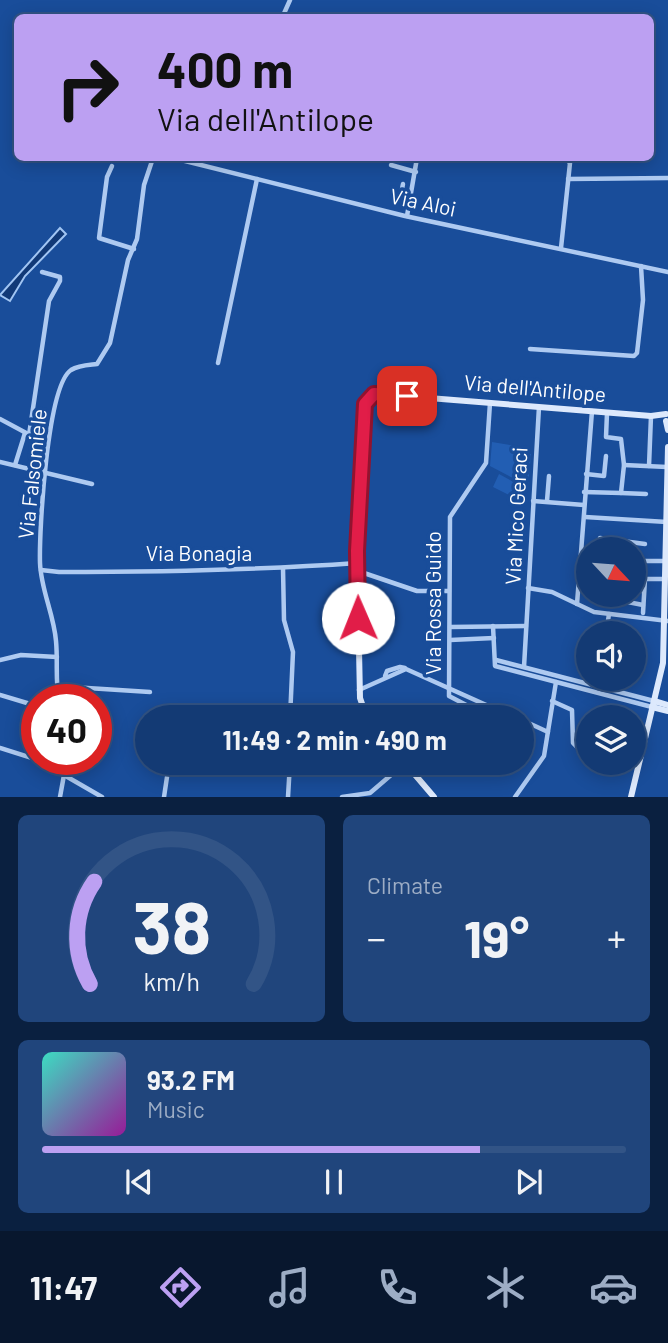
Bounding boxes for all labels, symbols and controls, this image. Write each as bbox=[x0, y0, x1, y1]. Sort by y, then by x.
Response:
text: 400 m bbox=[157, 39, 293, 98]
icon: right bbox=[42, 42, 133, 133]
text: Via dell'Antilope bbox=[157, 99, 374, 137]
street label: Via Aloi bbox=[388, 182, 459, 221]
pin bbox=[377, 366, 437, 426]
street label: Via dell'Antilope bbox=[463, 369, 607, 406]
icon: arrive bbox=[388, 377, 426, 415]
street label: Via Falsomiele bbox=[12, 407, 51, 540]
street label: Via Mico Geraci bbox=[499, 446, 532, 586]
street label: Via Rossa Guido bbox=[420, 531, 445, 675]
north arrow bbox=[576, 537, 646, 607]
map controls bbox=[576, 537, 646, 775]
street label: Via Bonagia bbox=[146, 540, 252, 565]
position arrow bbox=[321, 581, 395, 655]
button: sound bbox=[576, 621, 646, 691]
speed limit sign: 40 bbox=[21, 684, 112, 775]
button: layers bbox=[576, 705, 646, 775]
text: 11:49 · 2 min · 490 m bbox=[222, 724, 447, 755]
text: Climate bbox=[367, 871, 443, 899]
text: 38 bbox=[132, 882, 211, 970]
text: 19° bbox=[464, 906, 529, 968]
text: − bbox=[367, 914, 386, 960]
text: + bbox=[607, 914, 626, 960]
text: km/h bbox=[143, 966, 200, 996]
text: 93.2 FM bbox=[147, 1064, 235, 1095]
text: Music bbox=[147, 1095, 205, 1123]
icon: previous bbox=[120, 1163, 158, 1201]
icon: pause bbox=[315, 1163, 353, 1201]
icon: next bbox=[510, 1163, 548, 1201]
icon: directions bbox=[156, 1263, 205, 1312]
icon: music bbox=[265, 1263, 314, 1312]
icon: phone bbox=[373, 1263, 422, 1312]
icon: climate bbox=[481, 1263, 530, 1312]
icon: car bbox=[589, 1263, 638, 1312]
text: 11:47 bbox=[30, 1268, 97, 1306]

